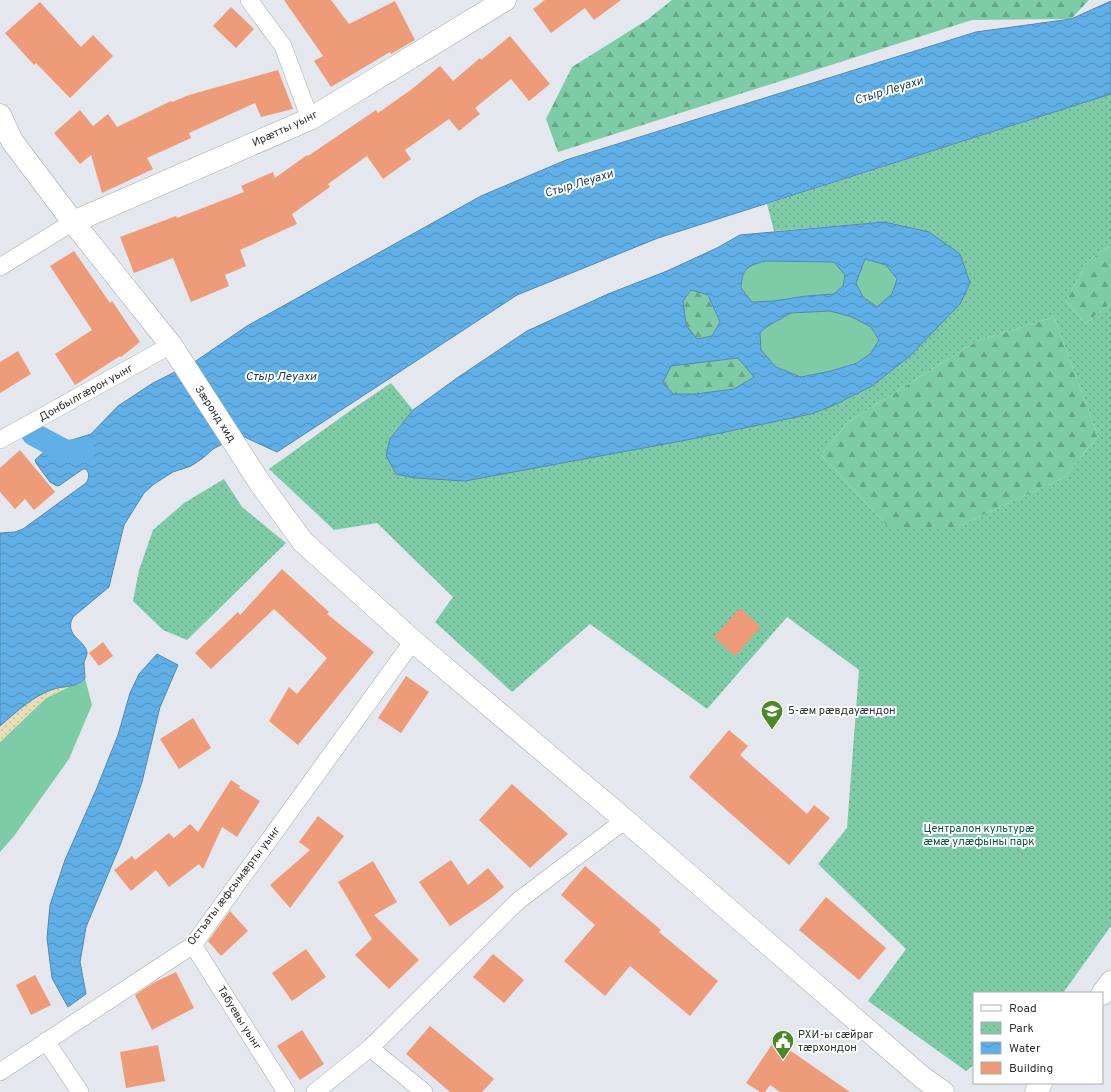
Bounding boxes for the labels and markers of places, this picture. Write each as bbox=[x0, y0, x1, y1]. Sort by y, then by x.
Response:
school or university icon: 5-æм рӕвдауӕндон bbox=[759, 698, 785, 731]
place label: 5-æм рӕвдауӕндон bbox=[788, 704, 896, 718]
public building icon: РХИ-ы сæйраг тæрхондон bbox=[770, 1028, 796, 1061]
place label: РХИ-ы сæйраг тæрхондон bbox=[798, 1028, 874, 1055]

